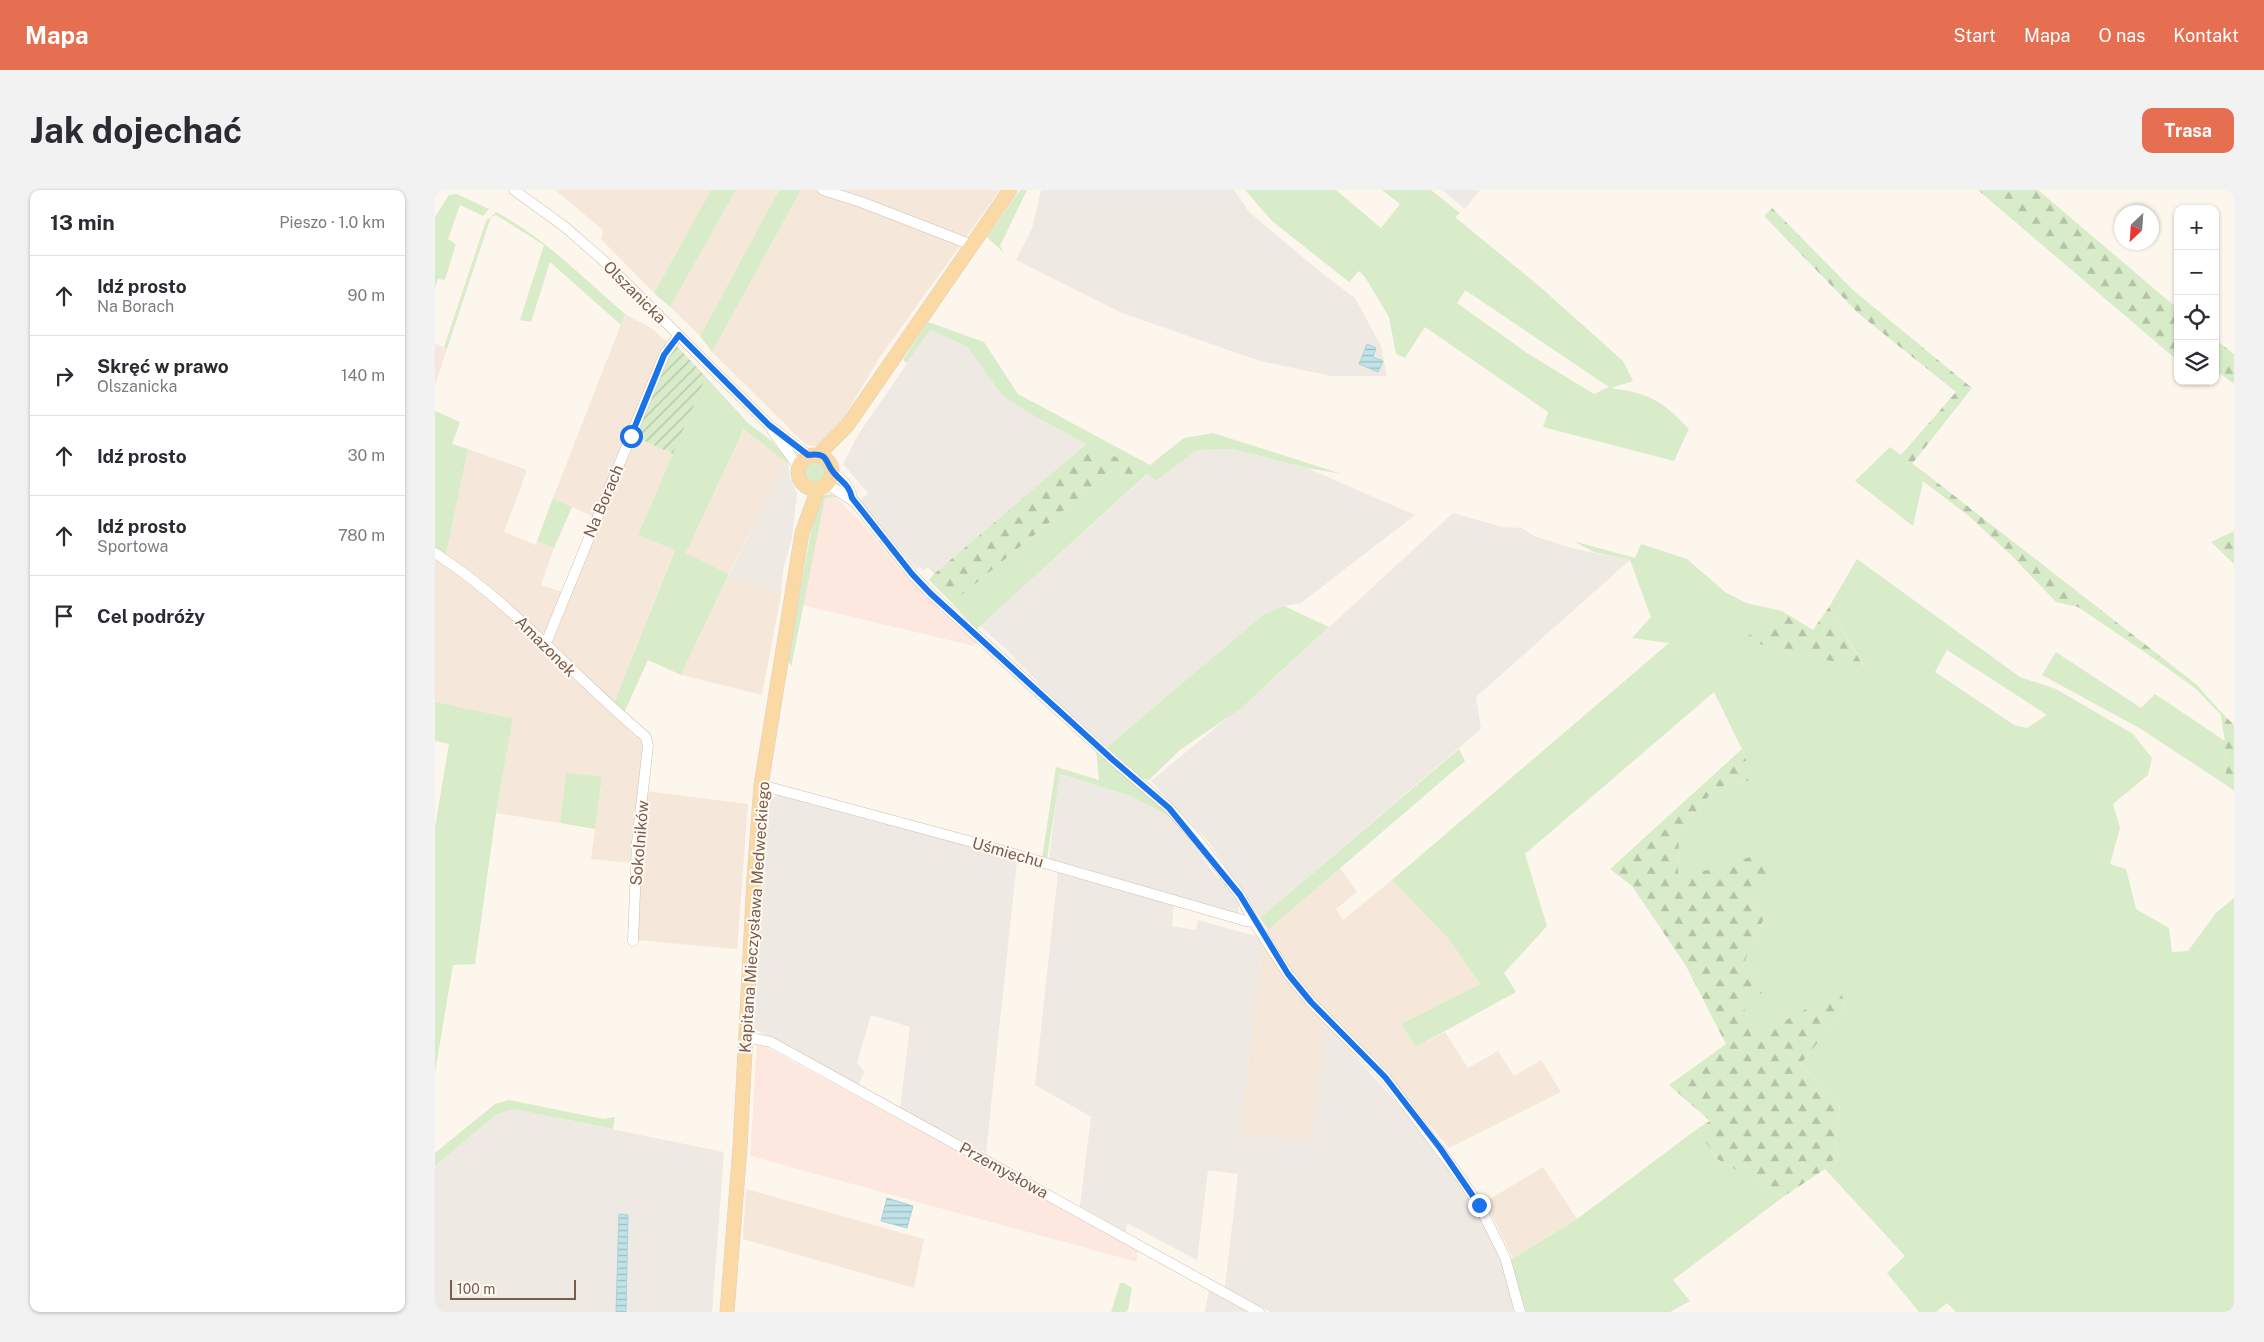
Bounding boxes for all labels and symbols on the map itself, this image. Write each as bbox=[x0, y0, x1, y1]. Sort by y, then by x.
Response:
north arrow bbox=[2114, 205, 2159, 250]
street label: Olszanicka bbox=[600, 257, 670, 327]
route start bbox=[620, 425, 643, 448]
street label: Na Borach bbox=[580, 462, 627, 540]
street label: Amazonek bbox=[511, 612, 580, 681]
street label: Kapitana Mieczysława Medweckiego bbox=[736, 781, 773, 1053]
street label: Sokolników bbox=[626, 799, 653, 886]
street label: Uśmiechu bbox=[970, 833, 1046, 872]
street label: Przemysłowa bbox=[956, 1138, 1051, 1203]
route end bbox=[1468, 1194, 1491, 1217]
scale bar bbox=[450, 1277, 576, 1300]

